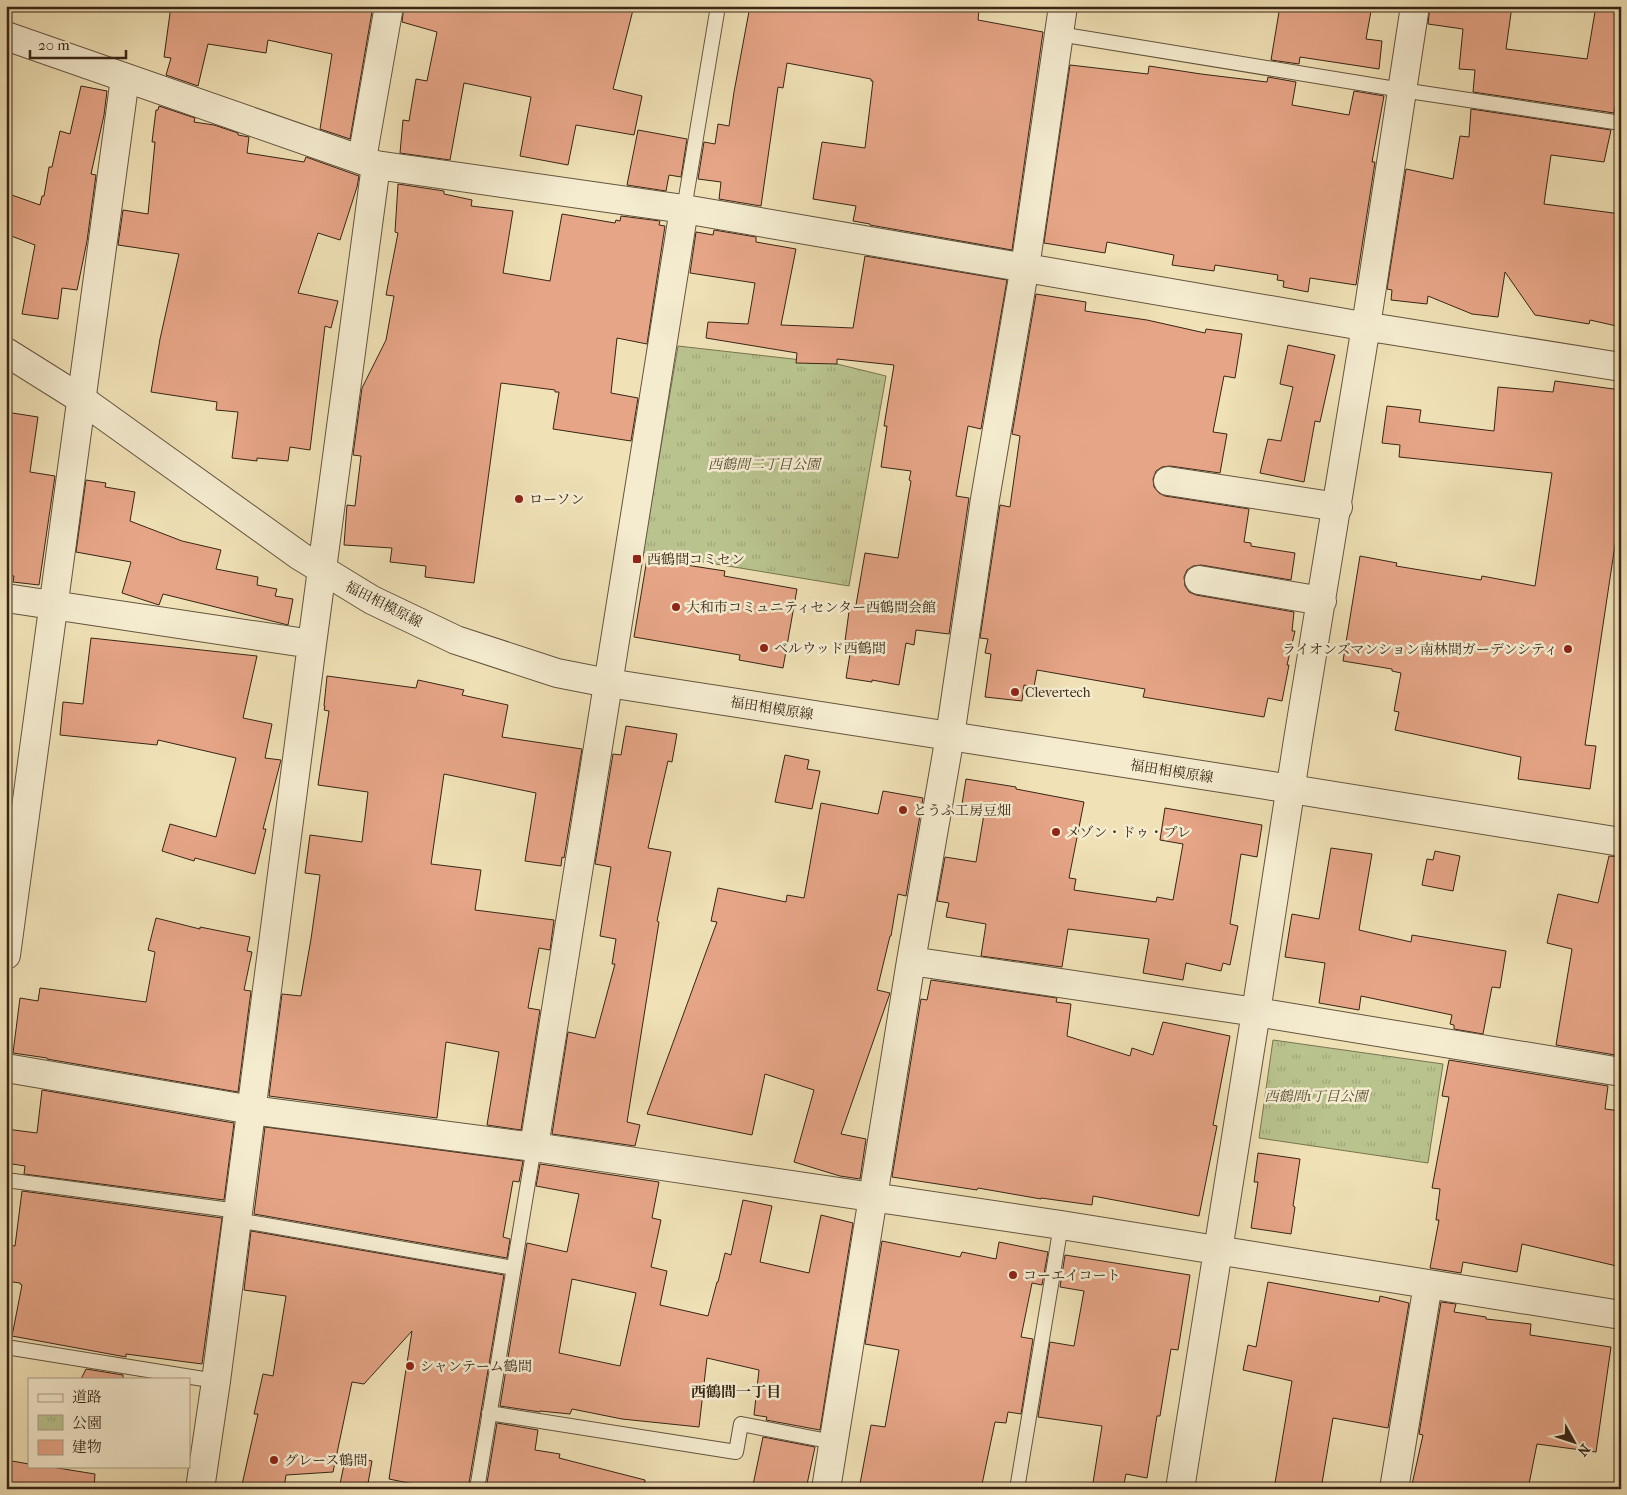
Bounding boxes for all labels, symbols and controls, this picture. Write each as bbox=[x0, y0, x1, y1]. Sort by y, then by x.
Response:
scale bar bbox=[30, 28, 126, 60]
text: 20 m bbox=[38, 36, 70, 54]
park label: 西鶴間二丁目公園 bbox=[708, 456, 822, 473]
place label: ローソン bbox=[529, 491, 584, 508]
marker: ローソン bbox=[513, 493, 525, 505]
place label: 西鶴間コミセン bbox=[647, 551, 745, 568]
marker: 西鶴間コミセン bbox=[631, 553, 643, 565]
street label: 福田相模原線 bbox=[342, 578, 425, 631]
place label: 大和市コミュニティセンター西鶴間会館 bbox=[686, 599, 936, 616]
marker: 大和市コミュニティセンター西鶴間会館 bbox=[670, 601, 682, 613]
place label: ベルウッド西鶴間 bbox=[774, 640, 886, 657]
place label: ライオンズマンション南林間ガーデンシティ bbox=[1282, 641, 1558, 658]
marker: ベルウッド西鶴間 bbox=[758, 642, 770, 654]
marker: ライオンズマンション南林間ガーデンシティ bbox=[1562, 643, 1574, 655]
place label: Clevertech bbox=[1025, 684, 1091, 701]
marker: Clevertech bbox=[1009, 686, 1021, 698]
street label: 福田相模原線 bbox=[729, 694, 815, 723]
street label: 福田相模原線 bbox=[1129, 757, 1215, 786]
place label: とうふ工房豆畑 bbox=[913, 802, 1011, 819]
marker: とうふ工房豆畑 bbox=[897, 804, 909, 816]
place label: メゾン・ドゥ・プレ bbox=[1066, 824, 1191, 841]
marker: メゾン・ドゥ・プレ bbox=[1050, 826, 1062, 838]
park label: 西鶴間1丁目公園 bbox=[1264, 1088, 1370, 1105]
place label: コーエイコート bbox=[1023, 1267, 1120, 1284]
marker: コーエイコート bbox=[1007, 1269, 1019, 1281]
place label: シャンテーム鶴間 bbox=[420, 1358, 532, 1375]
marker: シャンテーム鶴間 bbox=[404, 1360, 416, 1372]
legend bbox=[28, 1378, 190, 1468]
district label: 西鶴間一丁目 bbox=[691, 1383, 781, 1401]
text: 道路 bbox=[72, 1388, 102, 1406]
text: 公園 bbox=[72, 1414, 102, 1432]
north arrow bbox=[1550, 1418, 1600, 1468]
text: 建物 bbox=[72, 1438, 102, 1456]
text: N bbox=[1573, 1441, 1594, 1460]
place label: グレース鶴間 bbox=[284, 1452, 367, 1469]
marker: グレース鶴間 bbox=[268, 1454, 280, 1466]

